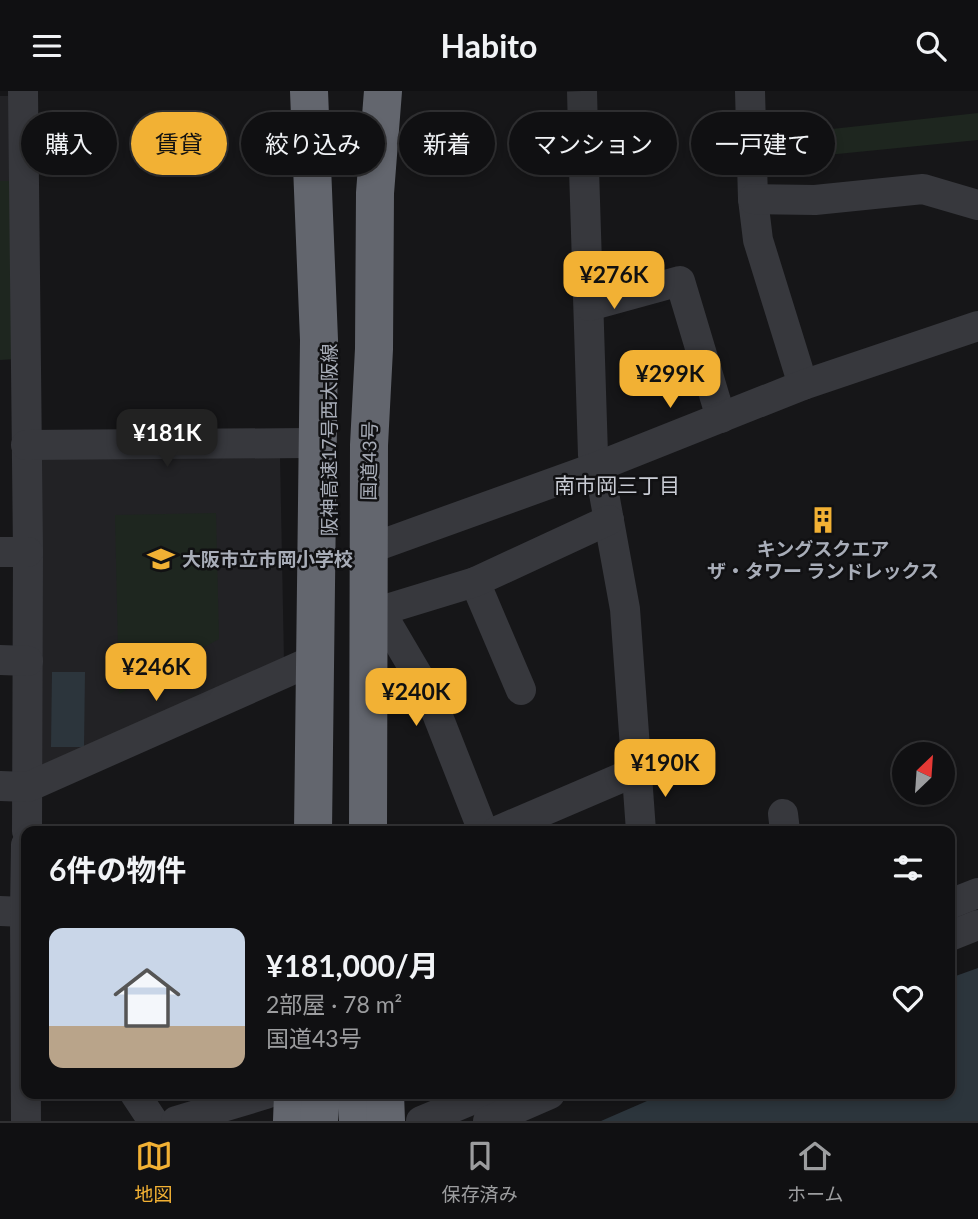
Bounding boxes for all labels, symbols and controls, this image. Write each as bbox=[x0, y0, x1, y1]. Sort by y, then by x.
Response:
text: Habito bbox=[441, 26, 537, 65]
icon: menu bbox=[28, 27, 66, 65]
icon: search bbox=[912, 27, 950, 65]
chip: 購入 bbox=[21, 112, 117, 175]
chip: 賃貸 bbox=[131, 112, 227, 175]
chip: 絞り込み bbox=[241, 112, 385, 175]
chip: 新着 bbox=[399, 112, 495, 175]
chip: マンション bbox=[509, 112, 677, 175]
chip: 一戸建て bbox=[691, 112, 835, 175]
pin: ¥276K bbox=[565, 251, 663, 311]
text: ¥276K bbox=[579, 260, 649, 288]
street label: 阪神高速17号西大阪線 bbox=[317, 343, 340, 537]
pin: ¥299K bbox=[621, 351, 719, 410]
text: ¥299K bbox=[635, 359, 705, 387]
pin: ¥181K bbox=[118, 409, 216, 469]
text: ¥181K bbox=[132, 418, 202, 446]
street label: 国道43号 bbox=[356, 421, 381, 501]
district label: 南市岡三丁目 bbox=[554, 472, 680, 497]
building icon: キングスクエア ザ・タワー ランドレックス bbox=[808, 505, 838, 535]
place label: キングスクエア ザ・タワー ランドレックス bbox=[707, 537, 939, 582]
school or university icon: 大阪市立市岡小学校 bbox=[146, 544, 176, 574]
place label: 大阪市立市岡小学校 bbox=[182, 547, 353, 570]
pin: ¥246K bbox=[107, 643, 205, 703]
text: ¥246K bbox=[121, 652, 191, 680]
pin: ¥240K bbox=[367, 669, 465, 728]
text: ¥240K bbox=[381, 677, 451, 705]
pin: ¥190K bbox=[616, 739, 714, 799]
north arrow bbox=[892, 742, 956, 805]
map controls bbox=[892, 742, 955, 805]
text: ¥190K bbox=[630, 748, 700, 776]
icon: filters bbox=[889, 849, 927, 887]
text: 6件の物件 bbox=[49, 851, 186, 887]
text: ¥181,000/月 bbox=[266, 947, 439, 983]
icon: home bbox=[105, 956, 189, 1040]
icon: heart bbox=[889, 979, 927, 1017]
text: 2部屋 · 78 m² bbox=[266, 990, 402, 1018]
text: 国道43号 bbox=[266, 1024, 362, 1052]
tab: 地図 bbox=[135, 1137, 173, 1206]
tab: 保存済み bbox=[442, 1137, 518, 1206]
tab: ホーム bbox=[787, 1137, 843, 1206]

